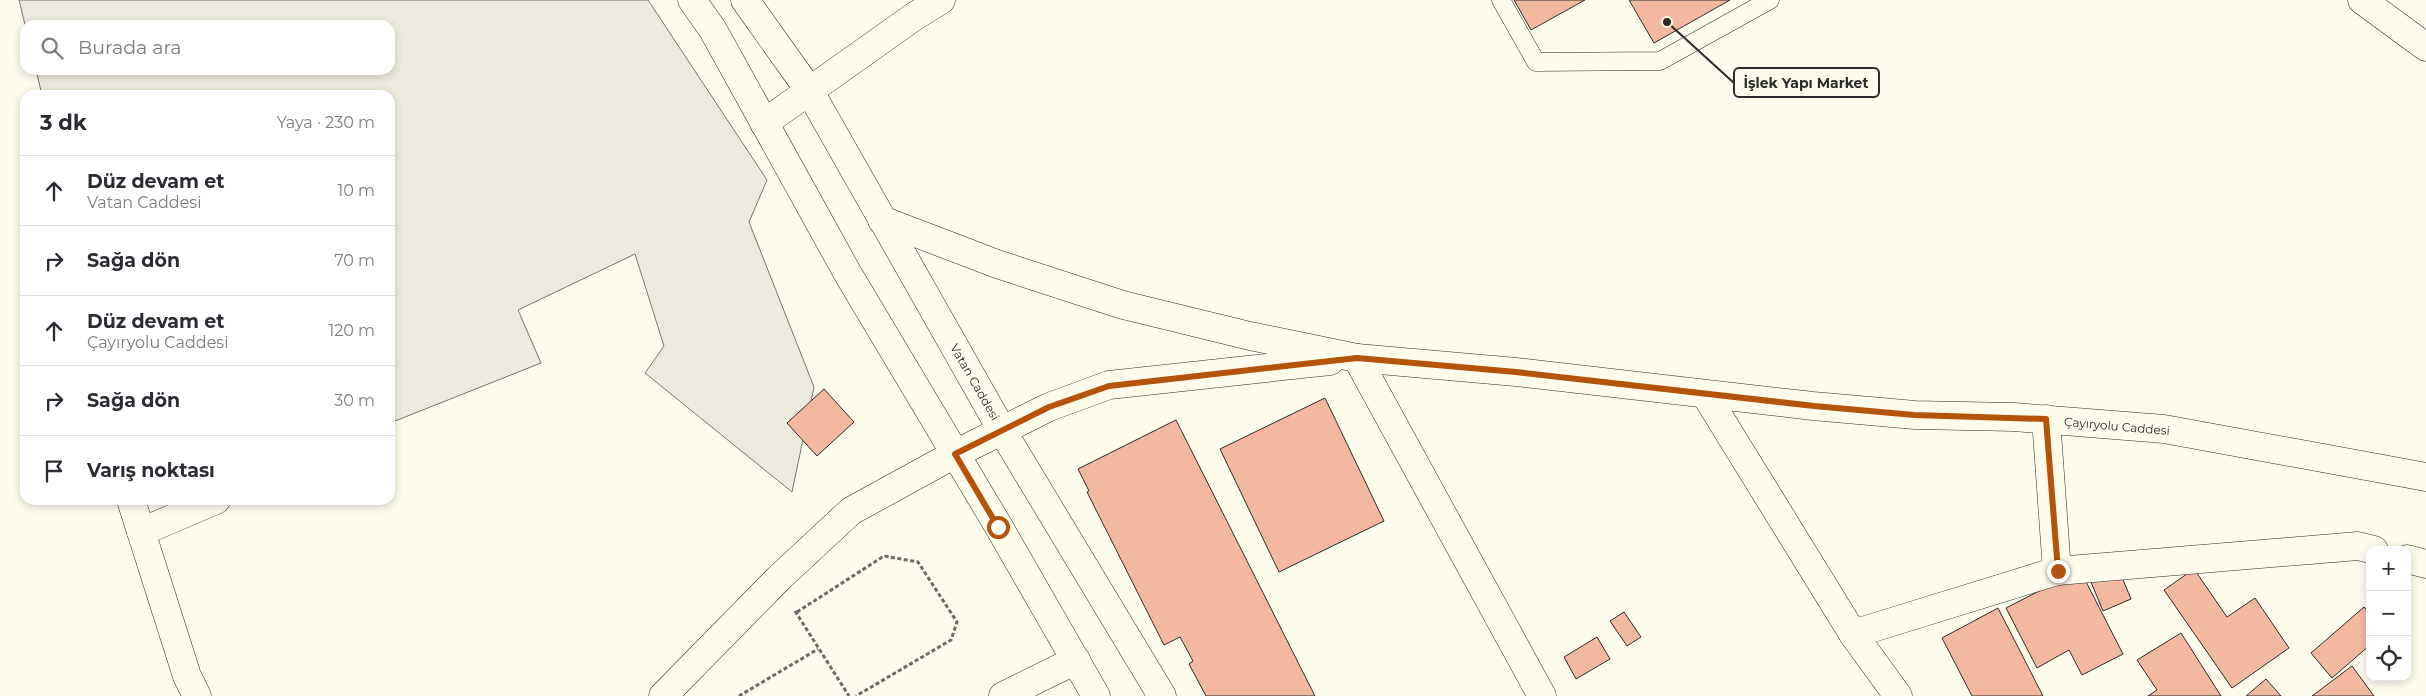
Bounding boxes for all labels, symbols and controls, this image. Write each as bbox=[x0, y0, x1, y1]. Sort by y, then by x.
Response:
search box bbox=[20, 20, 395, 75]
icon: search bbox=[38, 34, 66, 62]
text: Burada ara bbox=[78, 36, 182, 59]
callout: İşlek Yapı Market bbox=[1734, 68, 1879, 97]
text: İşlek Yapı Market bbox=[1744, 74, 1869, 92]
text: 3 dk bbox=[40, 110, 87, 135]
text: Yaya · 230 m bbox=[277, 113, 375, 132]
text: Düz devam et bbox=[87, 170, 225, 193]
icon: ahead bbox=[40, 177, 68, 205]
text: 10 m bbox=[337, 181, 375, 200]
text: Vatan Caddesi bbox=[87, 193, 202, 212]
icon: right bbox=[40, 247, 68, 275]
text: Sağa dön bbox=[87, 249, 180, 272]
text: 70 m bbox=[334, 251, 375, 270]
text: Düz devam et bbox=[87, 310, 225, 333]
icon: ahead bbox=[40, 317, 68, 345]
text: 120 m bbox=[328, 321, 375, 340]
text: Çayıryolu Caddesi bbox=[87, 333, 228, 352]
street label: Vatan Caddesi bbox=[947, 341, 1003, 423]
icon: right bbox=[40, 387, 68, 415]
text: Sağa dön bbox=[87, 389, 180, 412]
text: 30 m bbox=[334, 391, 375, 410]
street label: Çayıryolu Caddesi bbox=[2063, 414, 2171, 438]
icon: arrive bbox=[40, 457, 68, 485]
text: Varış noktası bbox=[87, 459, 215, 482]
route start bbox=[987, 516, 1010, 539]
map controls bbox=[2366, 546, 2411, 681]
button: + bbox=[2366, 546, 2411, 591]
route end bbox=[2047, 560, 2070, 583]
button: − bbox=[2366, 591, 2411, 636]
button: locate bbox=[2366, 636, 2411, 681]

